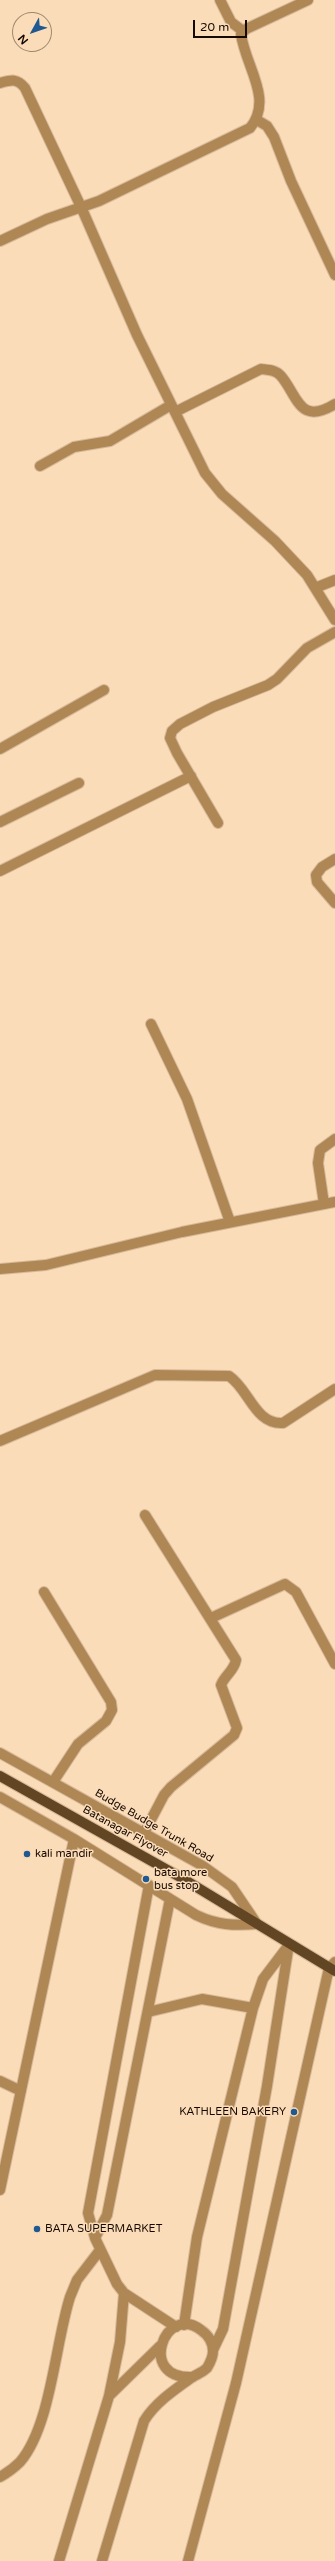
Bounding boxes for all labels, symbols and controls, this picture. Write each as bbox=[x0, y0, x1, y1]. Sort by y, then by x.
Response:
north arrow bbox=[12, 12, 52, 52]
scale bar bbox=[195, 12, 249, 38]
text: 20 m bbox=[200, 20, 229, 34]
text: N bbox=[15, 32, 31, 47]
street label: Budge Budge Trunk Road bbox=[92, 1787, 216, 1865]
street label: Batanagar Flyover bbox=[80, 1803, 170, 1861]
place label: kali mandir bbox=[35, 1847, 92, 1861]
marker: kali mandir bbox=[22, 1849, 32, 1859]
place label: bata more bus stop bbox=[154, 1866, 207, 1892]
marker: bata more bus stop bbox=[141, 1874, 151, 1884]
place label: KATHLEEN BAKERY bbox=[179, 2105, 286, 2119]
marker: KATHLEEN BAKERY bbox=[289, 2107, 299, 2117]
place label: BATA SUPERMARKET bbox=[45, 2222, 162, 2236]
marker: BATA SUPERMARKET bbox=[32, 2224, 42, 2234]

